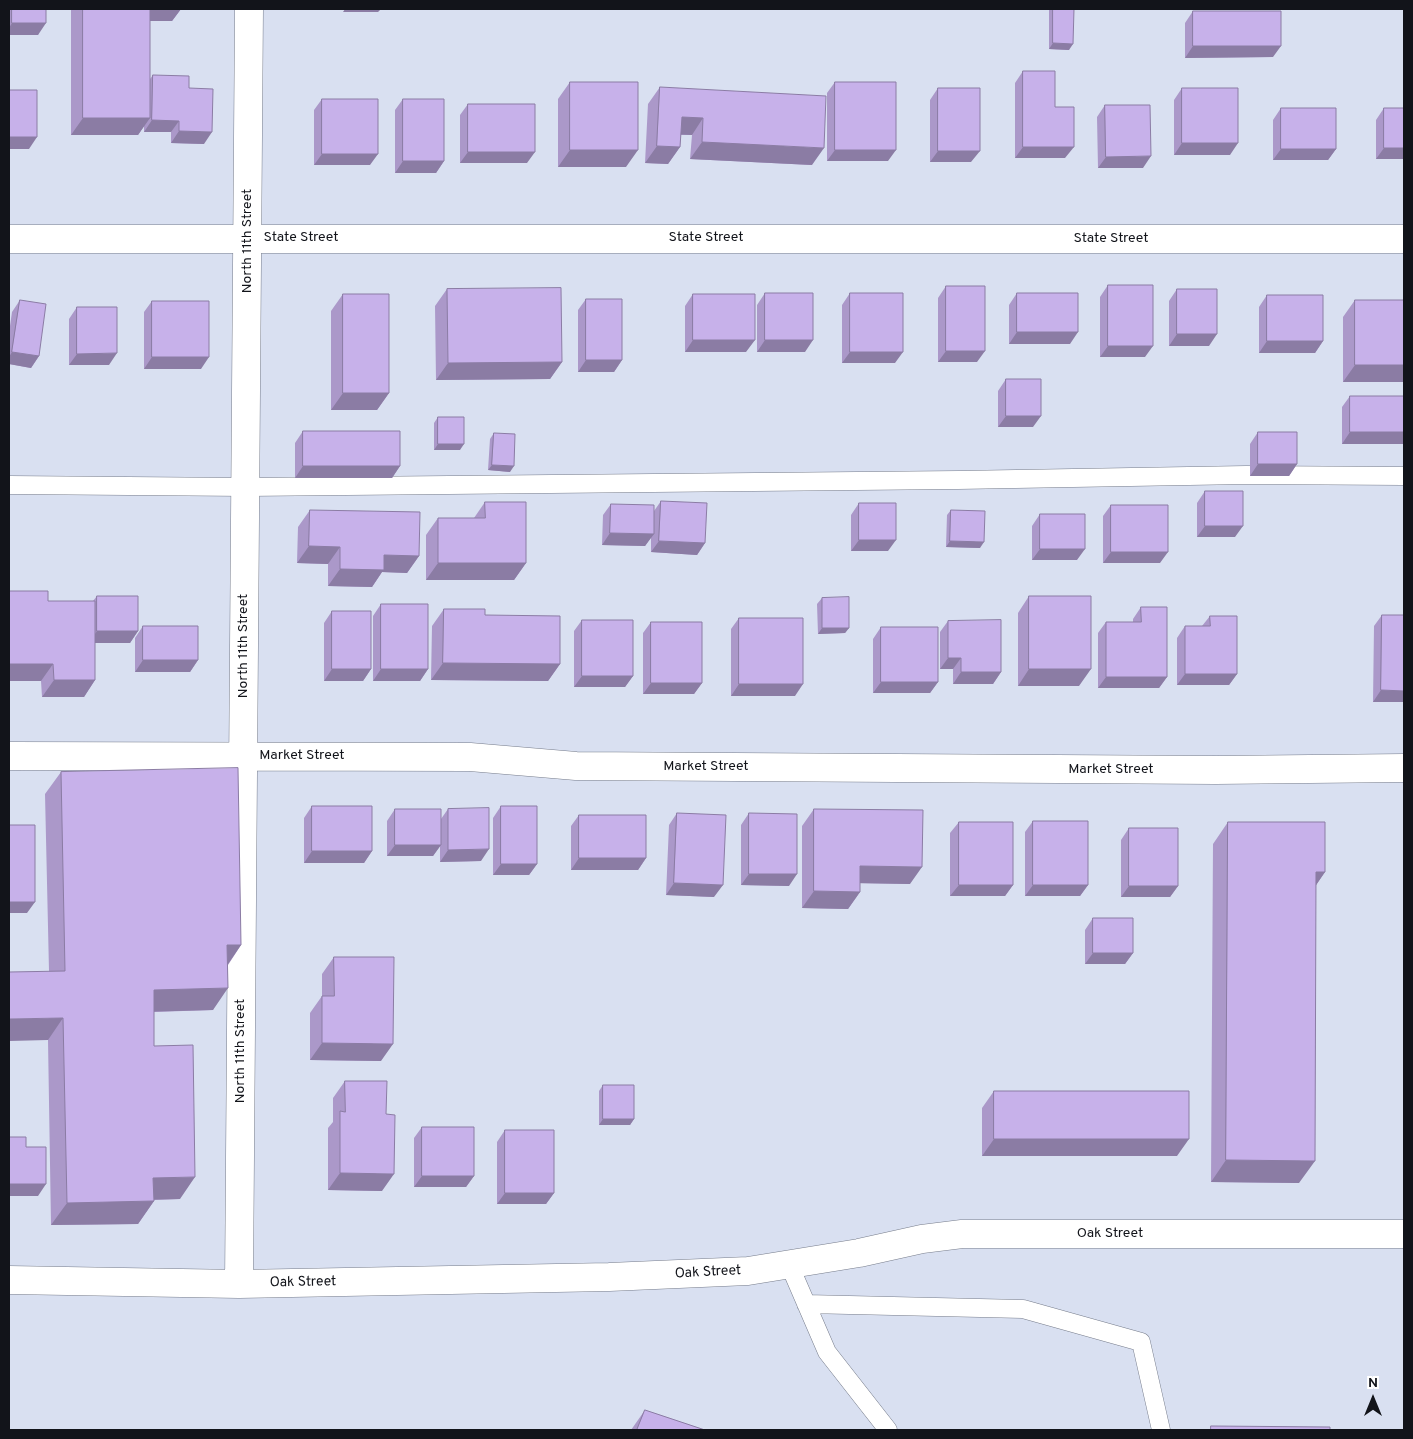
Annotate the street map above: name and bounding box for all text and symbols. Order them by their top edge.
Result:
street label: North 11th Street [240,189,256,293]
street label: State Street [263,230,339,246]
street label: State Street [668,230,744,246]
street label: State Street [1073,231,1149,247]
street label: North 11th Street [236,594,252,698]
street label: Market Street [259,748,345,764]
street label: Market Street [663,759,749,775]
street label: Market Street [1068,762,1154,778]
street label: North 11th Street [233,999,249,1103]
street label: Oak Street [1077,1226,1143,1242]
street label: Oak Street [674,1263,742,1283]
street label: Oak Street [270,1274,336,1292]
north arrow [1348,1374,1398,1424]
text: N [1368,1375,1378,1392]

